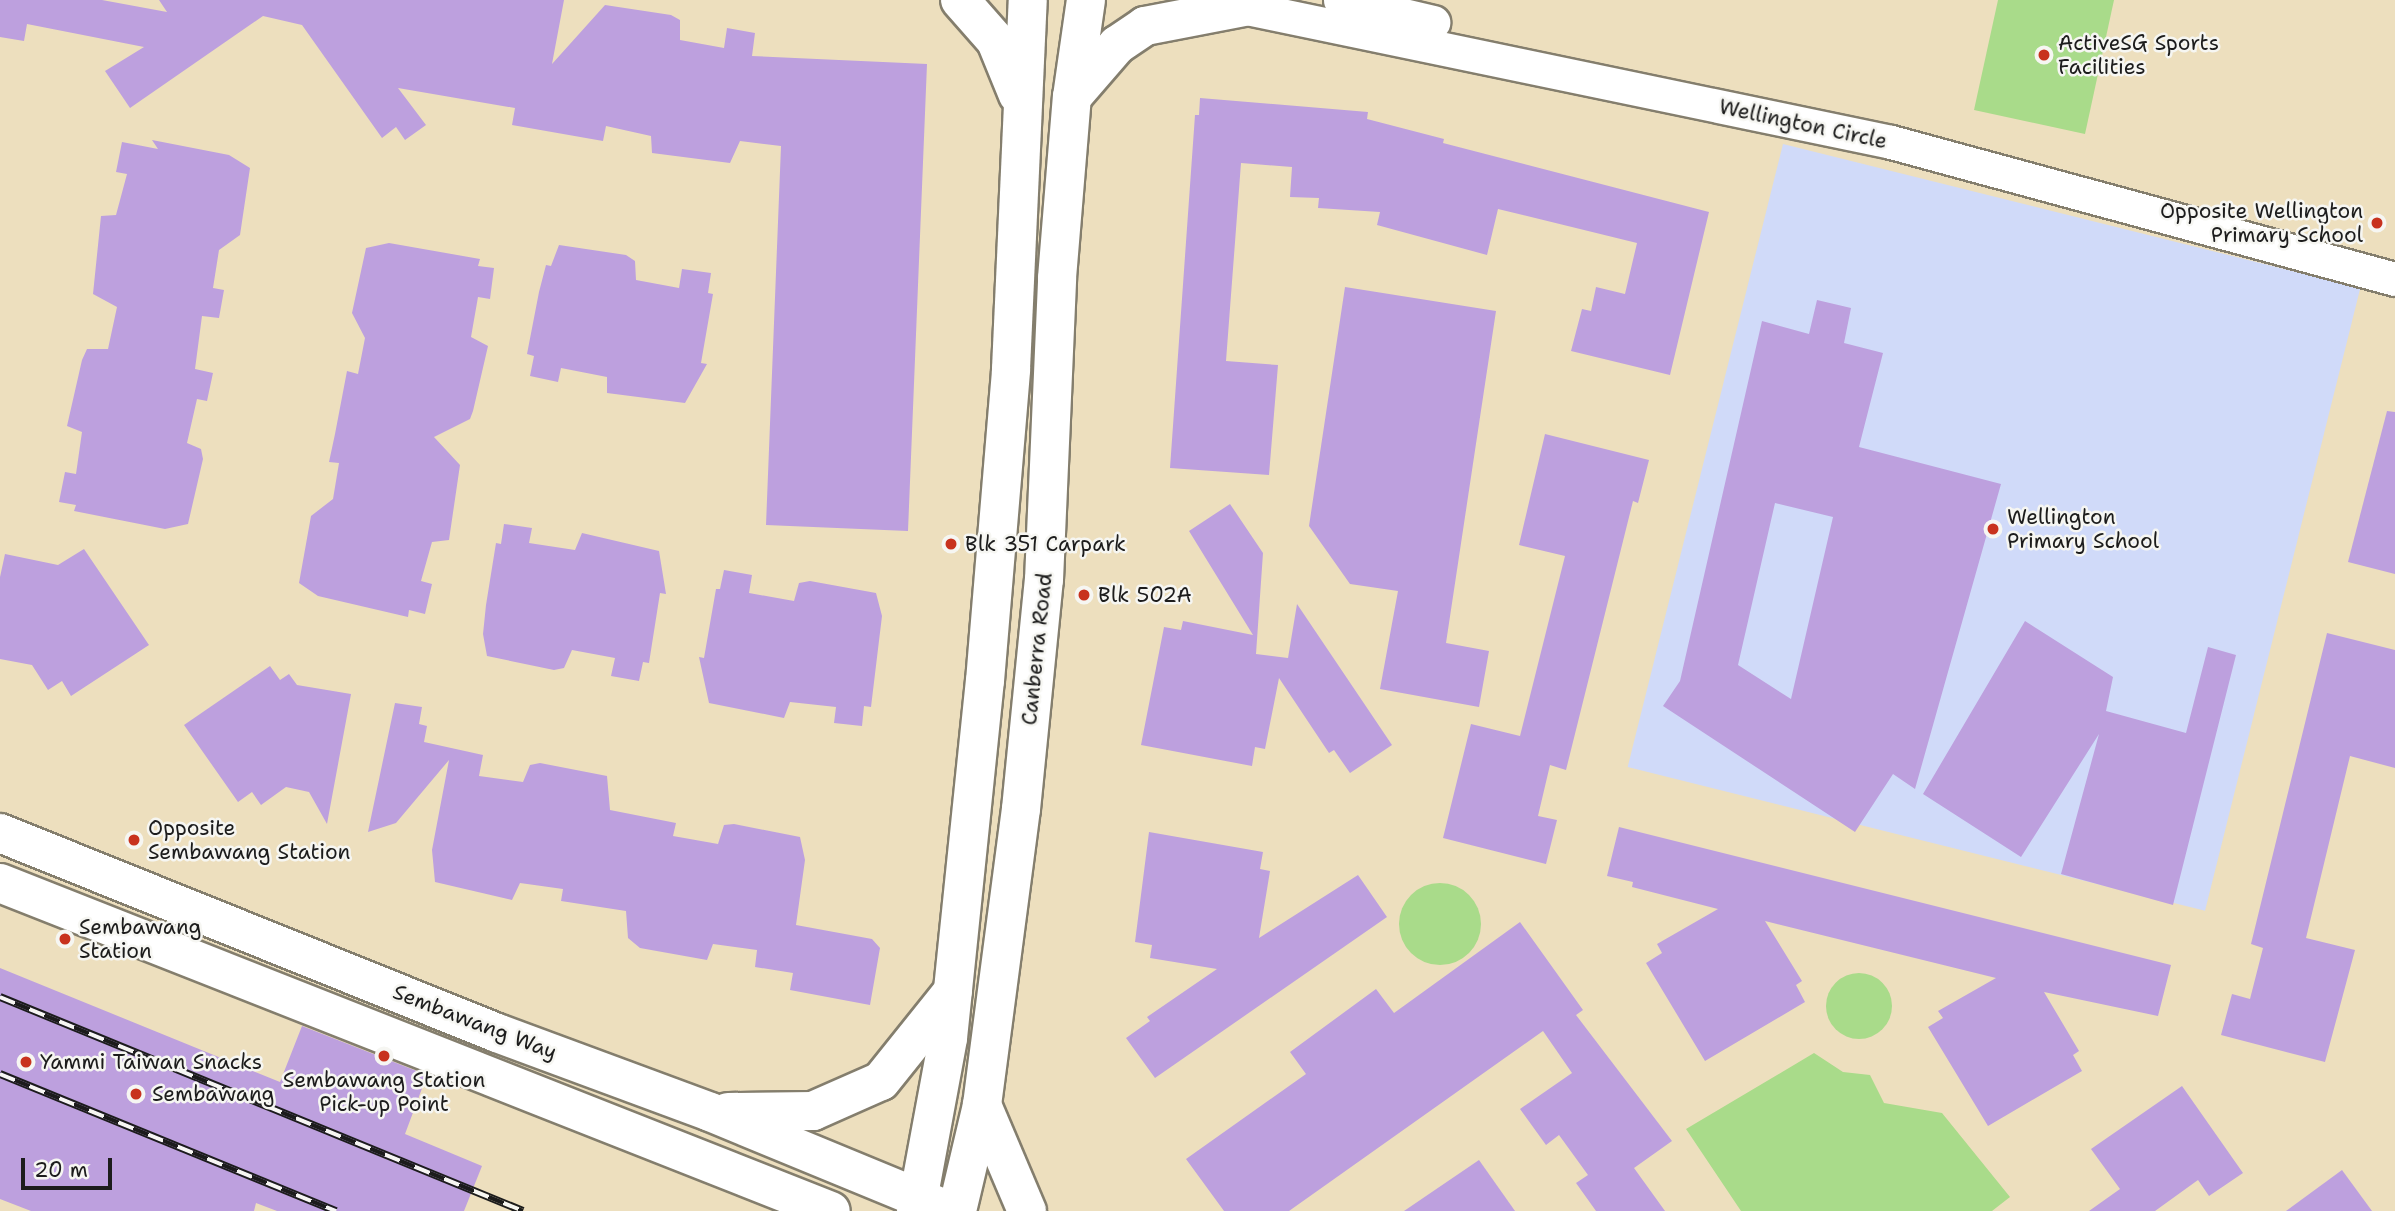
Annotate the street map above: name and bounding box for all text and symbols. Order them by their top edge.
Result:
place label: ActiveSG Sports Facilities [2058,30,2219,80]
marker: ActiveSG Sports Facilities [2036,47,2052,63]
street label: Wellington Circle [1717,94,1889,154]
place label: Opposite Wellington Primary School [2160,198,2363,248]
marker: Opposite Wellington Primary School [2369,215,2385,231]
place label: Wellington Primary School [2007,504,2159,554]
marker: Wellington Primary School [1985,521,2001,537]
place label: Blk 351 Carpark [965,531,1126,557]
marker: Blk 351 Carpark [943,536,959,552]
street label: Canberra Road [1016,572,1058,726]
place label: Blk 502A [1098,582,1192,608]
marker: Blk 502A [1076,587,1092,603]
place label: Opposite Sembawang Station [148,815,350,865]
marker: Opposite Sembawang Station [126,832,142,848]
place label: Sembawang Station [79,914,201,964]
marker: Sembawang Station [57,931,73,947]
street label: Sembawang Way [389,979,561,1065]
marker: Sembawang Station Pick-up Point [376,1048,392,1064]
place label: Yammi Taiwan Snacks [40,1049,262,1075]
marker: Yammi Taiwan Snacks [18,1054,34,1070]
place label: Sembawang Station Pick-up Point [283,1067,485,1117]
place label: Sembawang [152,1081,274,1107]
marker: Sembawang [126,1084,146,1104]
scale bar [24,1144,116,1188]
text: 20 m [34,1156,88,1184]

